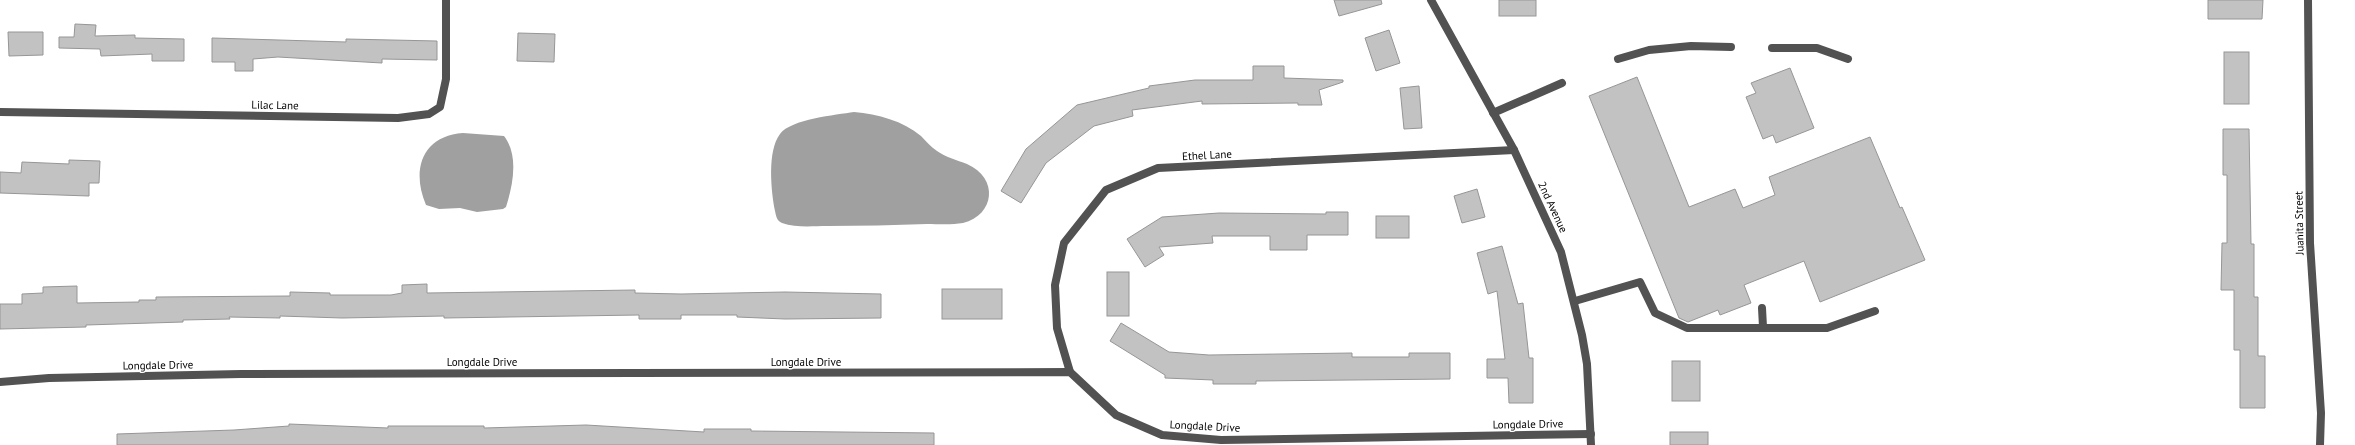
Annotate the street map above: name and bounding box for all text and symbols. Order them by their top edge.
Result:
street label: Lilac Lane [251,98,299,112]
street label: Ethel Lane [1182,147,1233,163]
street label: 2nd Avenue [1535,179,1571,235]
street label: Juanita Street [2291,191,2307,256]
street label: Longdale Drive [447,355,518,369]
street label: Longdale Drive [771,355,842,369]
street label: Longdale Drive [123,357,194,373]
street label: Longdale Drive [1493,416,1564,432]
street label: Longdale Drive [1169,417,1241,435]

